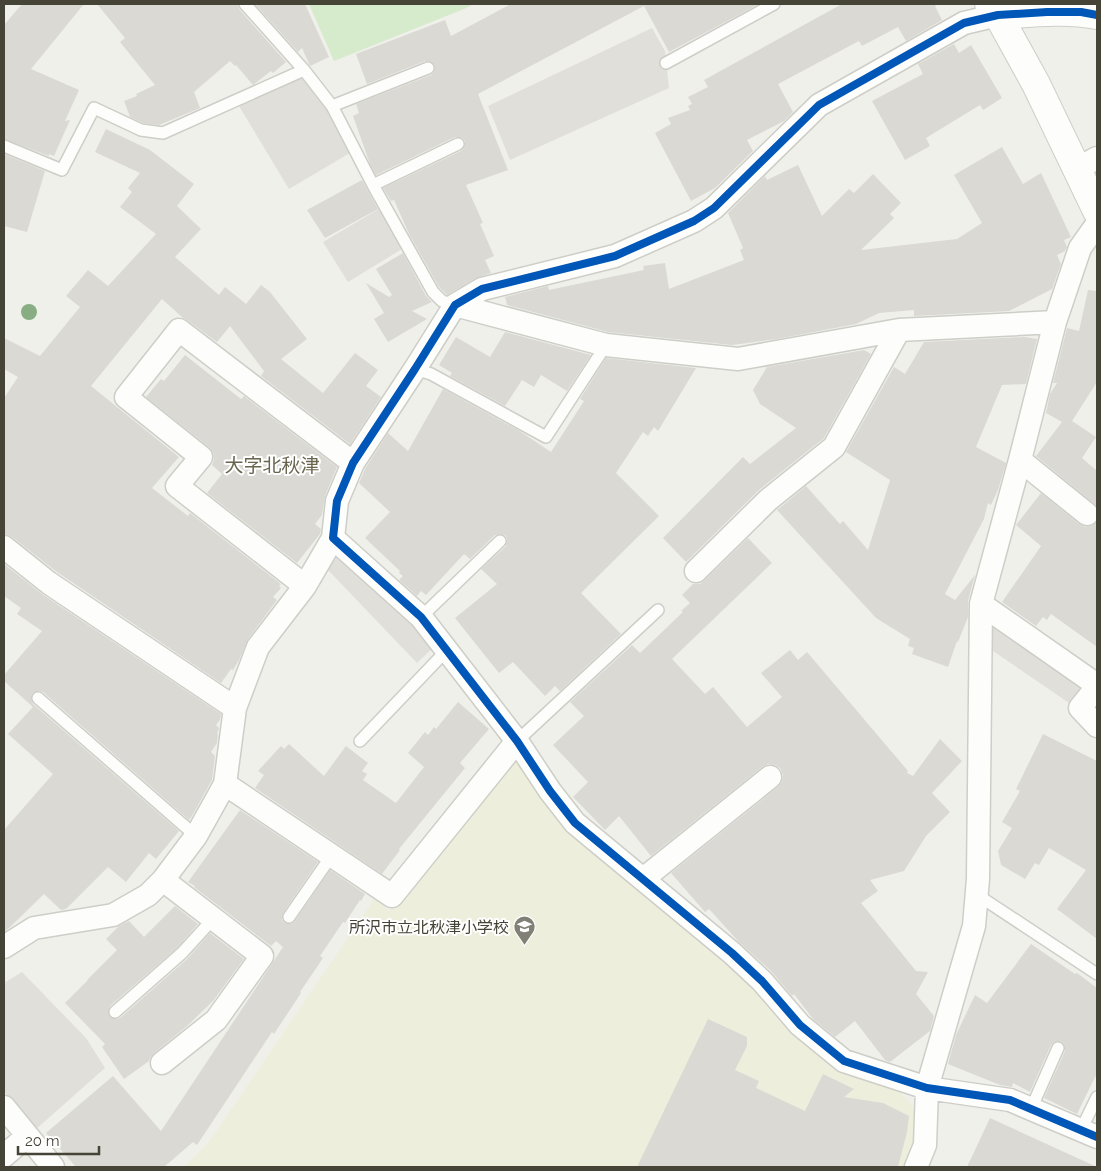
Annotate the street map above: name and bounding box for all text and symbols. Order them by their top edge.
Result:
district label: 大字北秋津 [224,454,320,476]
school or university icon: 所沢市立北秋津小学校 [513,915,537,946]
place label: 所沢市立北秋津小学校 [349,918,509,937]
scale bar [18,1124,99,1156]
text: 20 m [25,1132,60,1150]

